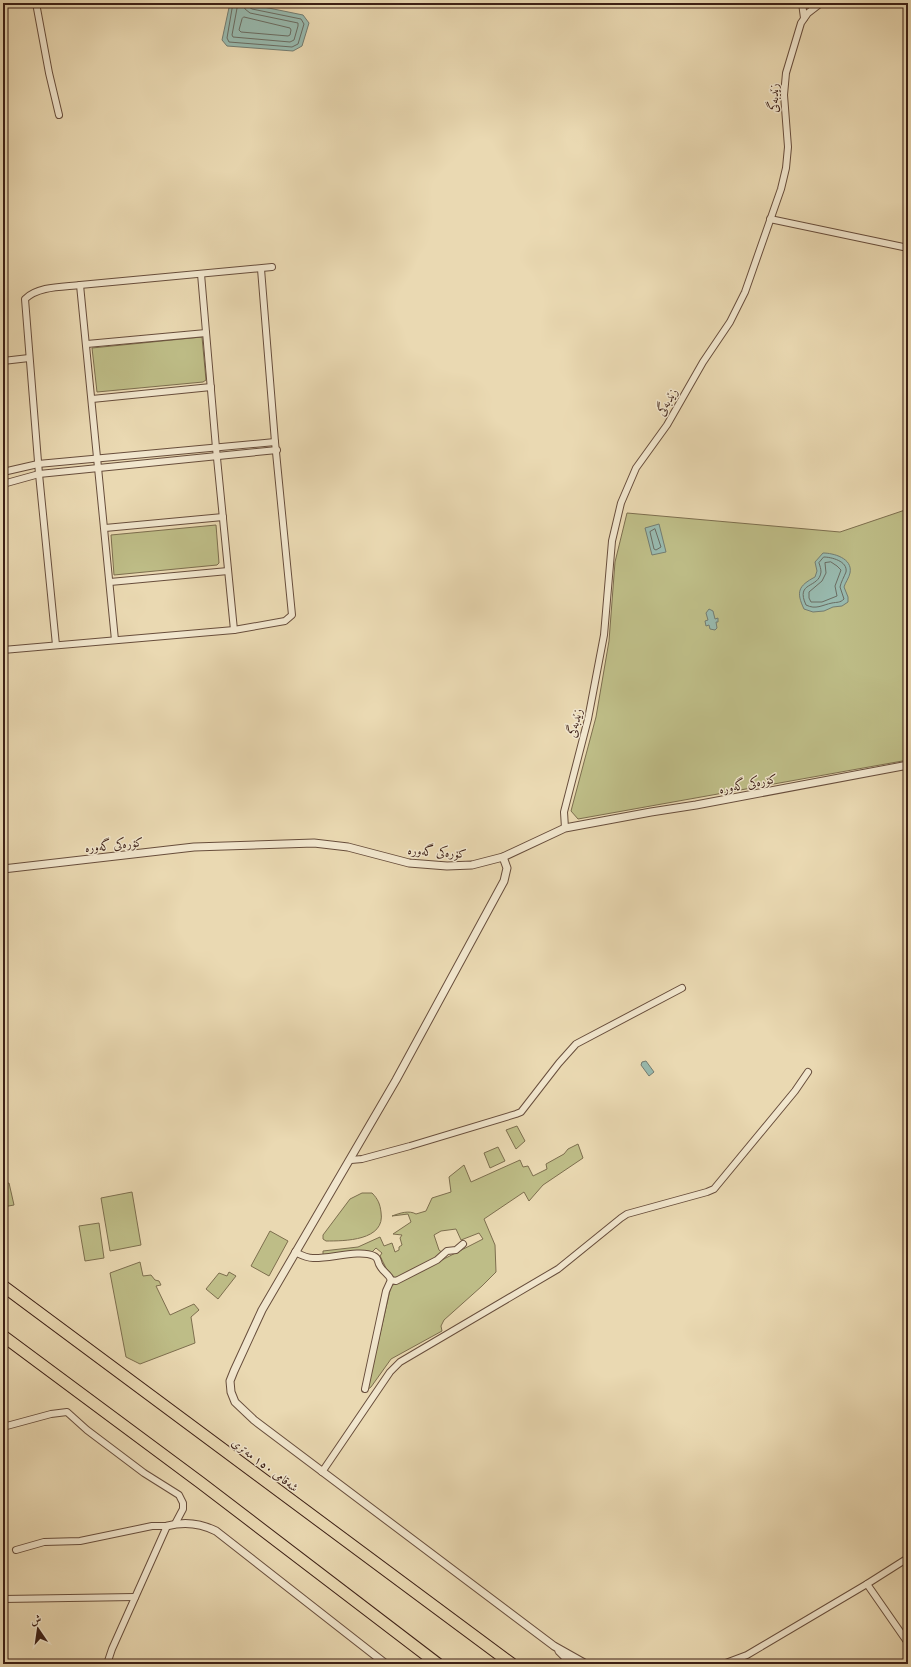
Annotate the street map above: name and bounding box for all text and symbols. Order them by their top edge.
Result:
street label: زێدبەگی [765,83,782,113]
street label: زێدبەگی [652,385,681,419]
street label: زێدبەگی [563,707,586,739]
street label: کۆرەکی گەورە [717,770,779,797]
street label: کۆرەکی گەورە [84,833,144,856]
street label: کۆرەکی گەورە [407,841,467,862]
street label: شەقامی ١٥٠ مەتری [228,1435,301,1496]
north arrow [18,1609,58,1649]
text: ش [29,1612,43,1628]

